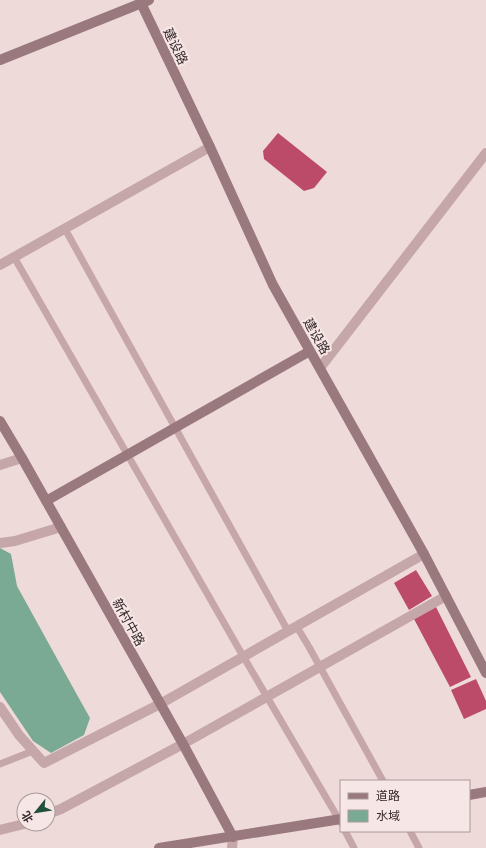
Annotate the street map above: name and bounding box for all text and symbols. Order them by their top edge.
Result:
street label: 建设路 [160,25,192,67]
street label: 建设路 [300,315,334,357]
street label: 新村中路 [109,595,149,649]
legend [340,780,470,832]
text: 道路 [376,788,400,803]
north arrow [16,792,56,832]
text: 水域 [376,808,400,823]
text: 北 [19,809,36,825]

